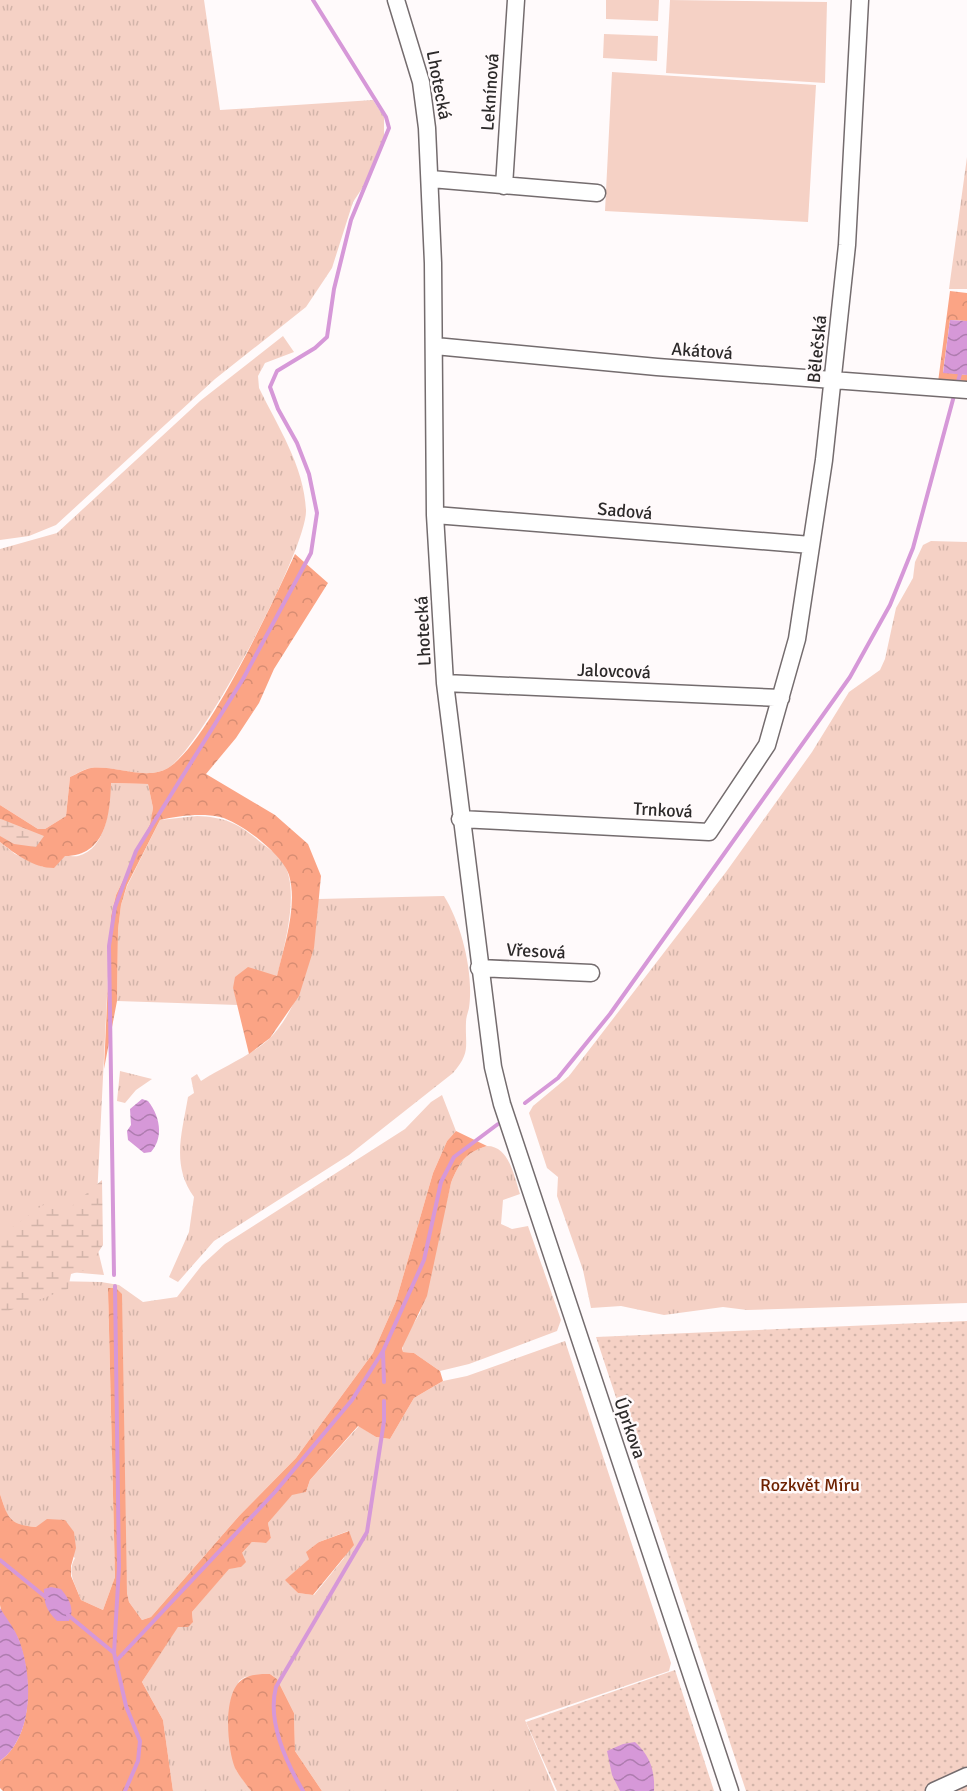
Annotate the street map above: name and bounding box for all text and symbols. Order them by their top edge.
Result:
street label: Lhotecká [422,49,456,121]
street label: Leknínová [476,52,504,132]
street label: Bělečská [802,314,832,384]
street label: Akátová [671,338,733,364]
street label: Sadová [597,498,653,524]
street label: Lhotecká [410,595,436,667]
street label: Jalovcová [577,659,651,683]
street label: Trnková [633,797,693,823]
street label: Vřesová [506,938,566,964]
street label: Úprkova [609,1394,651,1462]
park label: Rozkvět Míru [760,1474,860,1496]

